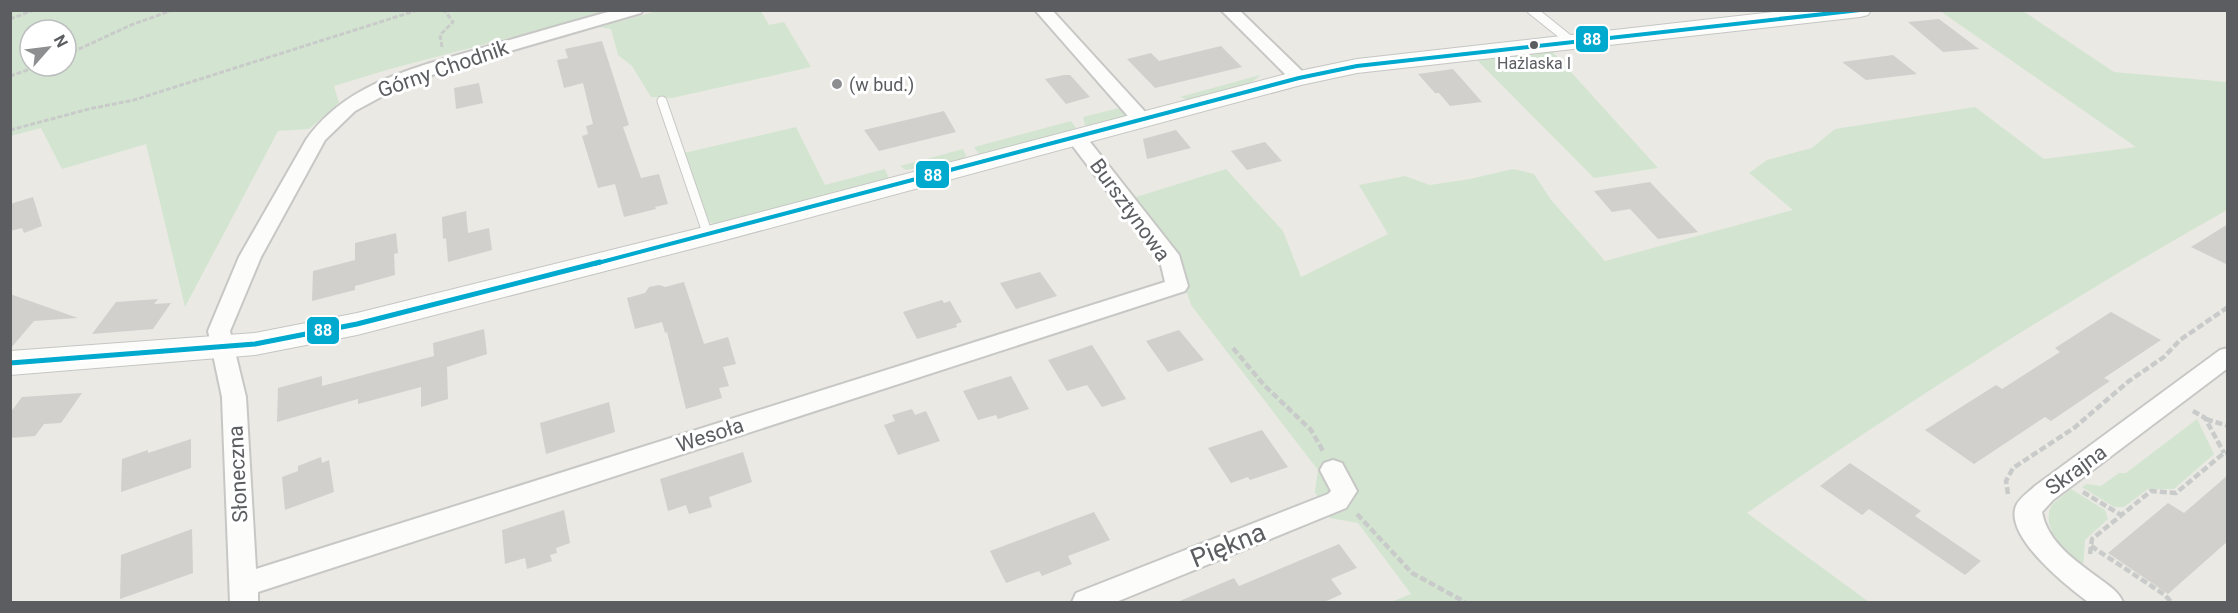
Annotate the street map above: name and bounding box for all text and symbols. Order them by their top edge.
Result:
north arrow [18,18,78,78]
line badge: 88 [1575,25,1609,53]
text: 88 [1583,30,1601,49]
text: N [50,32,72,51]
street label: Górny Chodnik [375,35,512,103]
marker: Hażlaska I [1528,39,1540,51]
place label: Hażlaska I [1497,54,1571,73]
place label: (w bud.) [849,74,914,96]
marker: (w bud.) [830,77,844,91]
street label: Bursztynowa [1085,154,1175,266]
line badge: 88 [915,160,950,189]
text: 88 [924,166,942,185]
line badge: 88 [306,316,340,345]
text: 88 [314,321,332,340]
street label: Wesoła [673,413,747,457]
street label: Słoneczna [223,425,253,523]
street label: Skrajna [2041,440,2111,500]
street label: Piękna [1186,516,1270,574]

